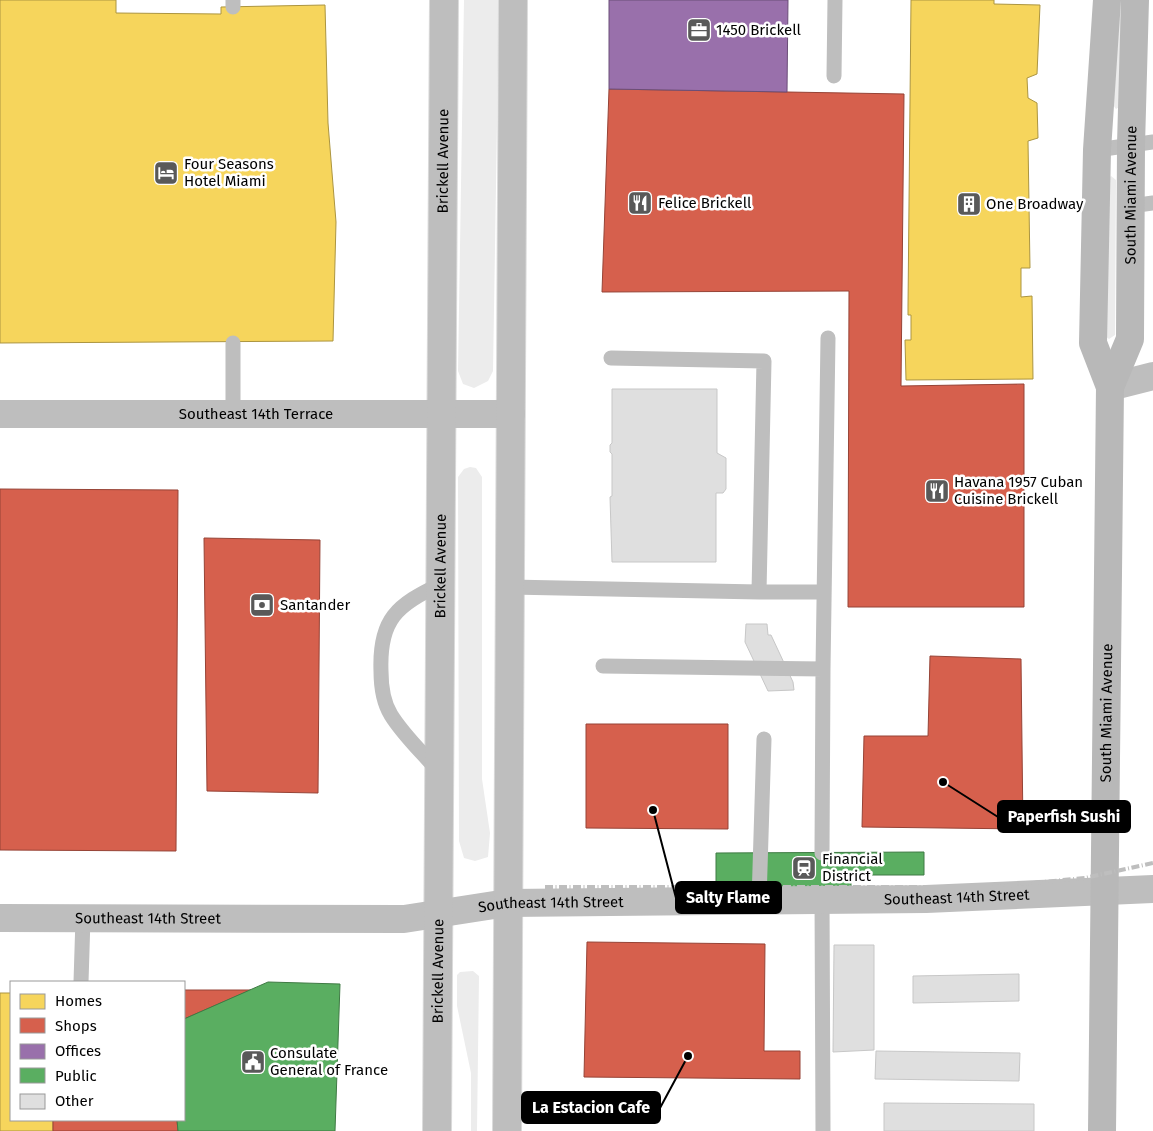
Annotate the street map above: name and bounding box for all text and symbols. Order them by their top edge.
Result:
office icon: 1450 Brickell [686,17,712,43]
place label: 1450 Brickell [716,21,802,39]
street label: Brickell Avenue [434,109,452,213]
street label: South Miami Avenue [1121,125,1141,265]
place label: Four Seasons Hotel Miami [184,155,274,190]
hotel icon: Four Seasons Hotel Miami [153,160,179,186]
restaurant icon: Felice Brickell [627,190,653,216]
building icon: One Broadway [956,191,982,217]
place label: Felice Brickell [658,194,752,212]
place label: One Broadway [986,195,1084,213]
street label: Southeast 14th Terrace [179,405,333,423]
place label: Havana 1957 Cuban Cuisine Brickell [954,473,1083,508]
restaurant icon: Havana 1957 Cuban Cuisine Brickell [924,478,950,504]
street label: Brickell Avenue [431,514,450,618]
bank icon: Santander [249,592,275,618]
place label: Santander [280,596,351,614]
street label: South Miami Avenue [1097,643,1116,783]
callout: Paperfish Sushi [998,801,1130,832]
text: Paperfish Sushi [1008,807,1120,826]
place label: Financial District [822,850,883,885]
station icon: Financial District [791,855,817,881]
callout: Salty Flame [676,882,781,913]
street label: Southeast 14th Street [884,885,1031,908]
text: Salty Flame [686,888,770,907]
street label: Southeast 14th Street [477,893,624,916]
street label: Southeast 14th Street [75,909,222,928]
street label: Brickell Avenue [429,919,447,1023]
legend [10,981,185,1121]
text: Homes [55,992,102,1010]
text: Shops [55,1017,97,1035]
text: Offices [55,1042,101,1060]
place label: Consulate General of France [270,1044,388,1079]
public building icon: Consulate General of France [240,1049,266,1075]
text: Public [55,1067,97,1085]
text: Other [55,1092,94,1110]
callout: La Estacion Cafe [522,1092,660,1123]
text: La Estacion Cafe [532,1098,650,1117]

